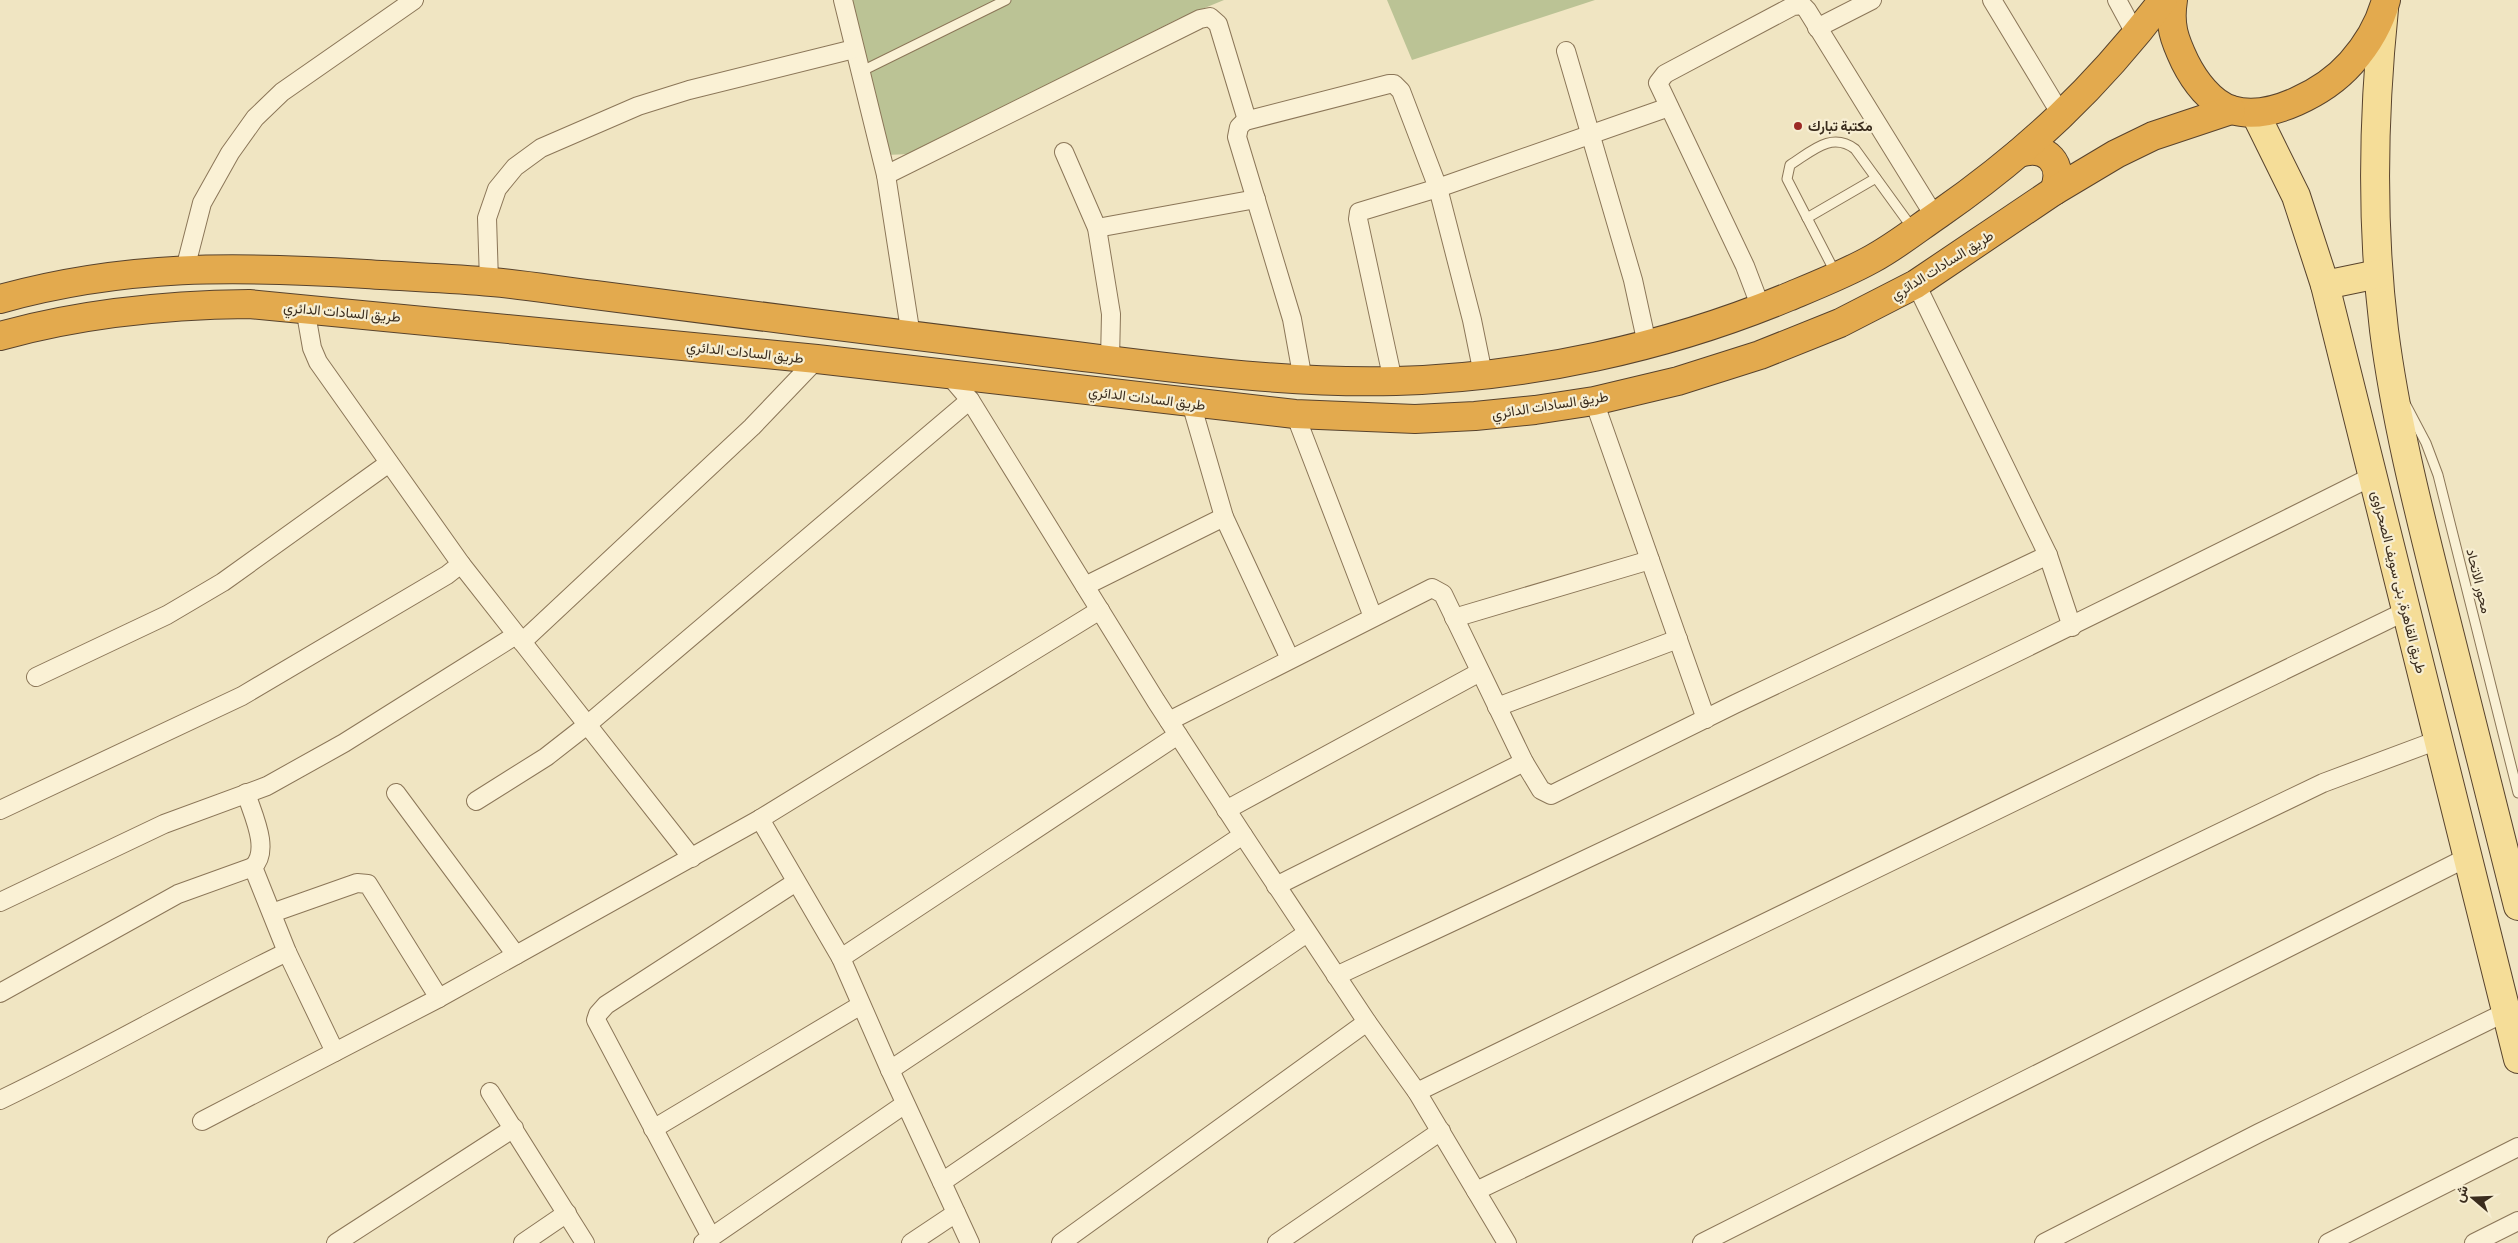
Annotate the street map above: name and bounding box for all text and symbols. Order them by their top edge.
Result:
place label: مكتبة تبارك [1808,118,1873,135]
marker: مكتبة تبارك [1792,120,1804,132]
street label: طريق السادات الدائري [1888,227,1998,306]
street label: طريق السادات الدائري [282,299,401,329]
street label: طريق السادات الدائري [685,338,804,370]
street label: طريق السادات الدائري [1087,383,1206,417]
street label: طريق السادات الدائري [1491,388,1610,426]
street label: طريق القاهرة, بنى سويف الصحراوى [2368,489,2429,675]
street label: محور الاتحاد [2462,547,2495,615]
north arrow [2448,1173,2498,1223]
text: ش [2450,1183,2472,1205]

